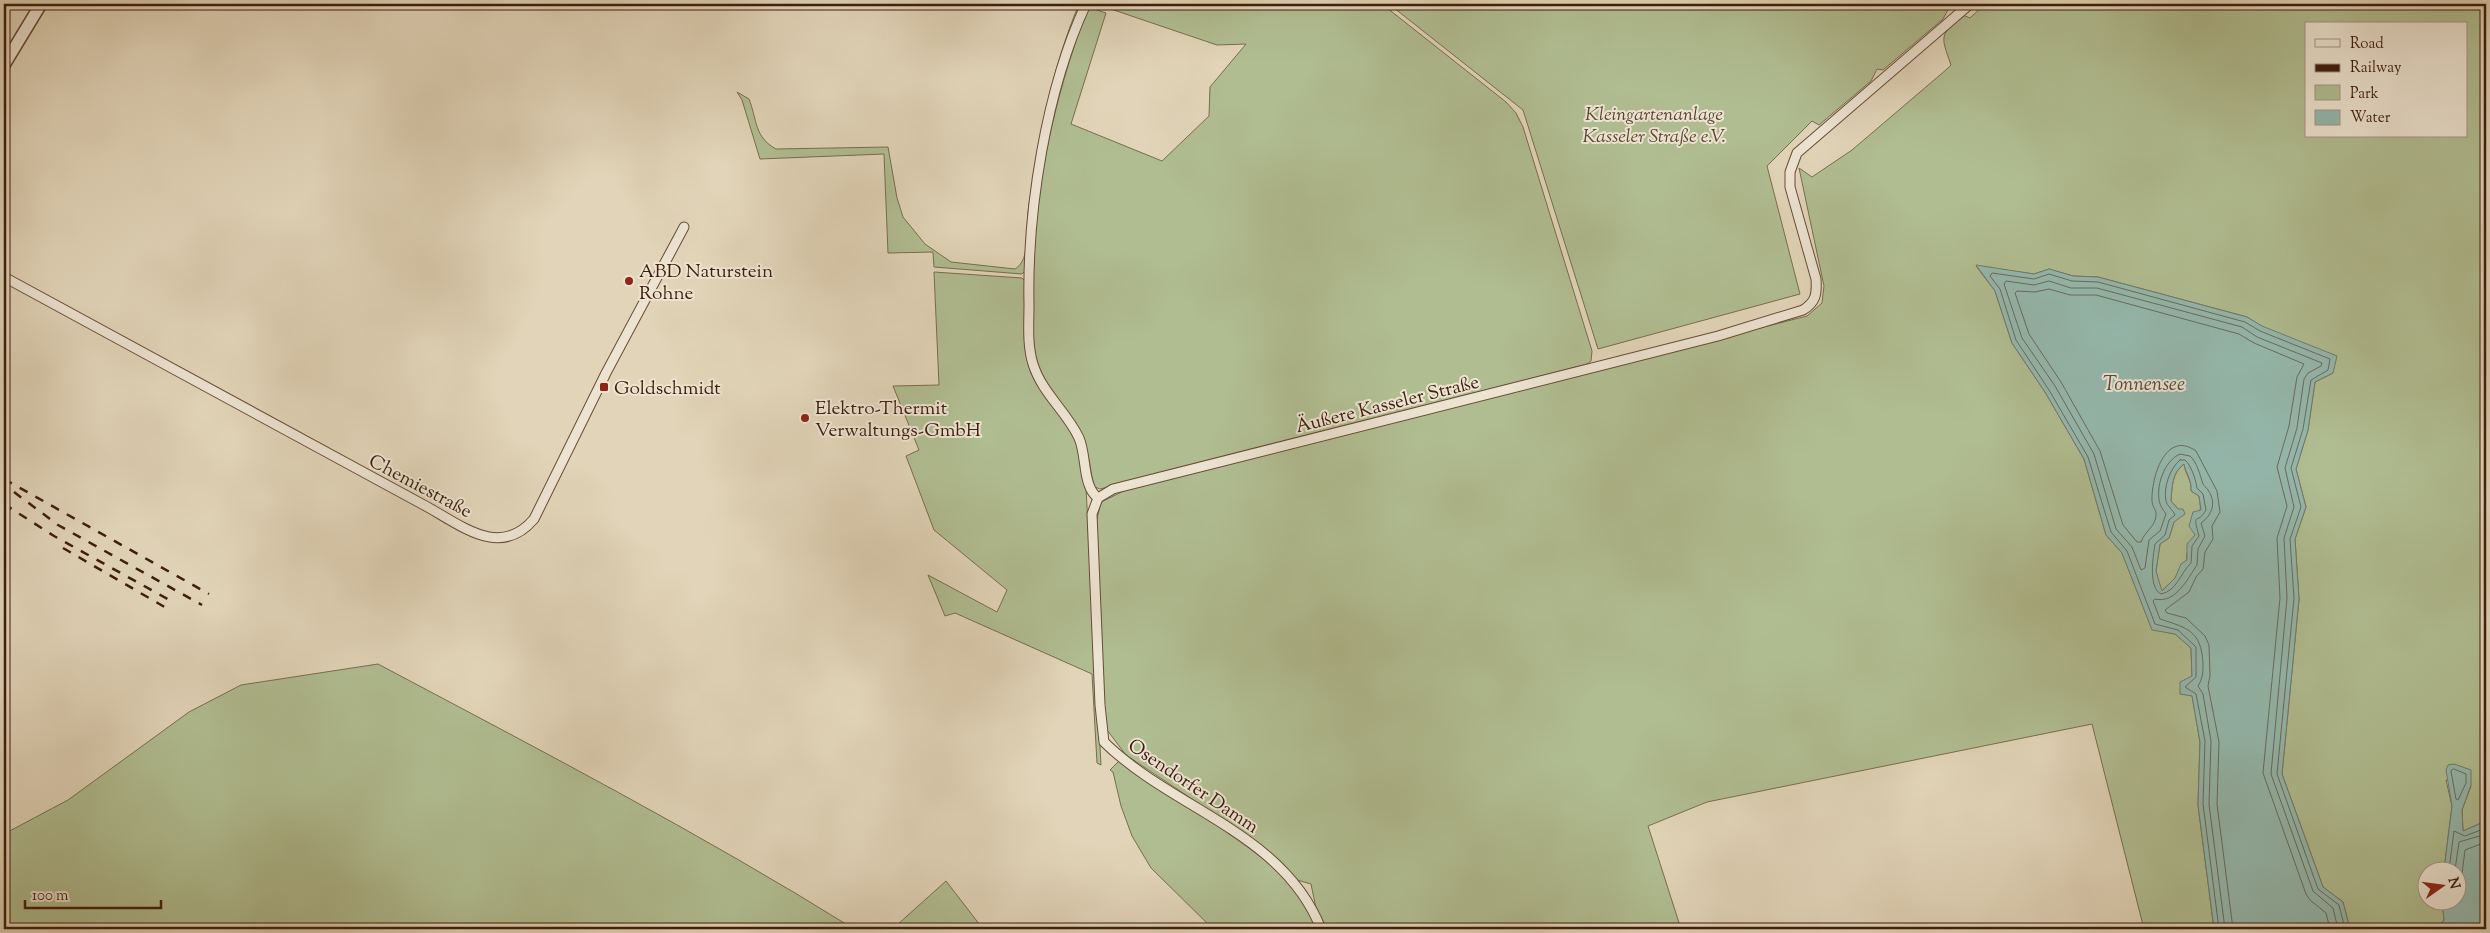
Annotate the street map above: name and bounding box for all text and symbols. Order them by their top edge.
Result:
legend [2305,22,2468,138]
text: Road [2350,34,2384,55]
text: Railway [2350,58,2402,79]
text: Park [2350,84,2379,105]
park label: Kleingartenanlage Kasseler Straße e.V. [1582,102,1726,151]
text: Water [2350,108,2391,129]
place label: ABD Naturstein Rohne [639,259,773,308]
marker: ABD Naturstein Rohne [623,275,635,287]
street label: Äußere Kasseler Straße [1293,369,1482,441]
water label: Tonnensee [2103,371,2185,400]
place label: Goldschmidt [614,376,721,403]
marker: Goldschmidt [598,381,610,393]
place label: Elektro-Thermit Verwaltungs-GmbH [815,396,981,445]
marker: Elektro-Thermit Verwaltungs-GmbH [799,412,811,424]
street label: Chemiestraße [363,449,477,526]
street label: Osendorfer Damm [1122,733,1264,841]
north arrow [2418,860,2468,910]
text: N [2442,875,2464,891]
scale bar [25,878,161,910]
text: 100 m [32,886,69,907]

